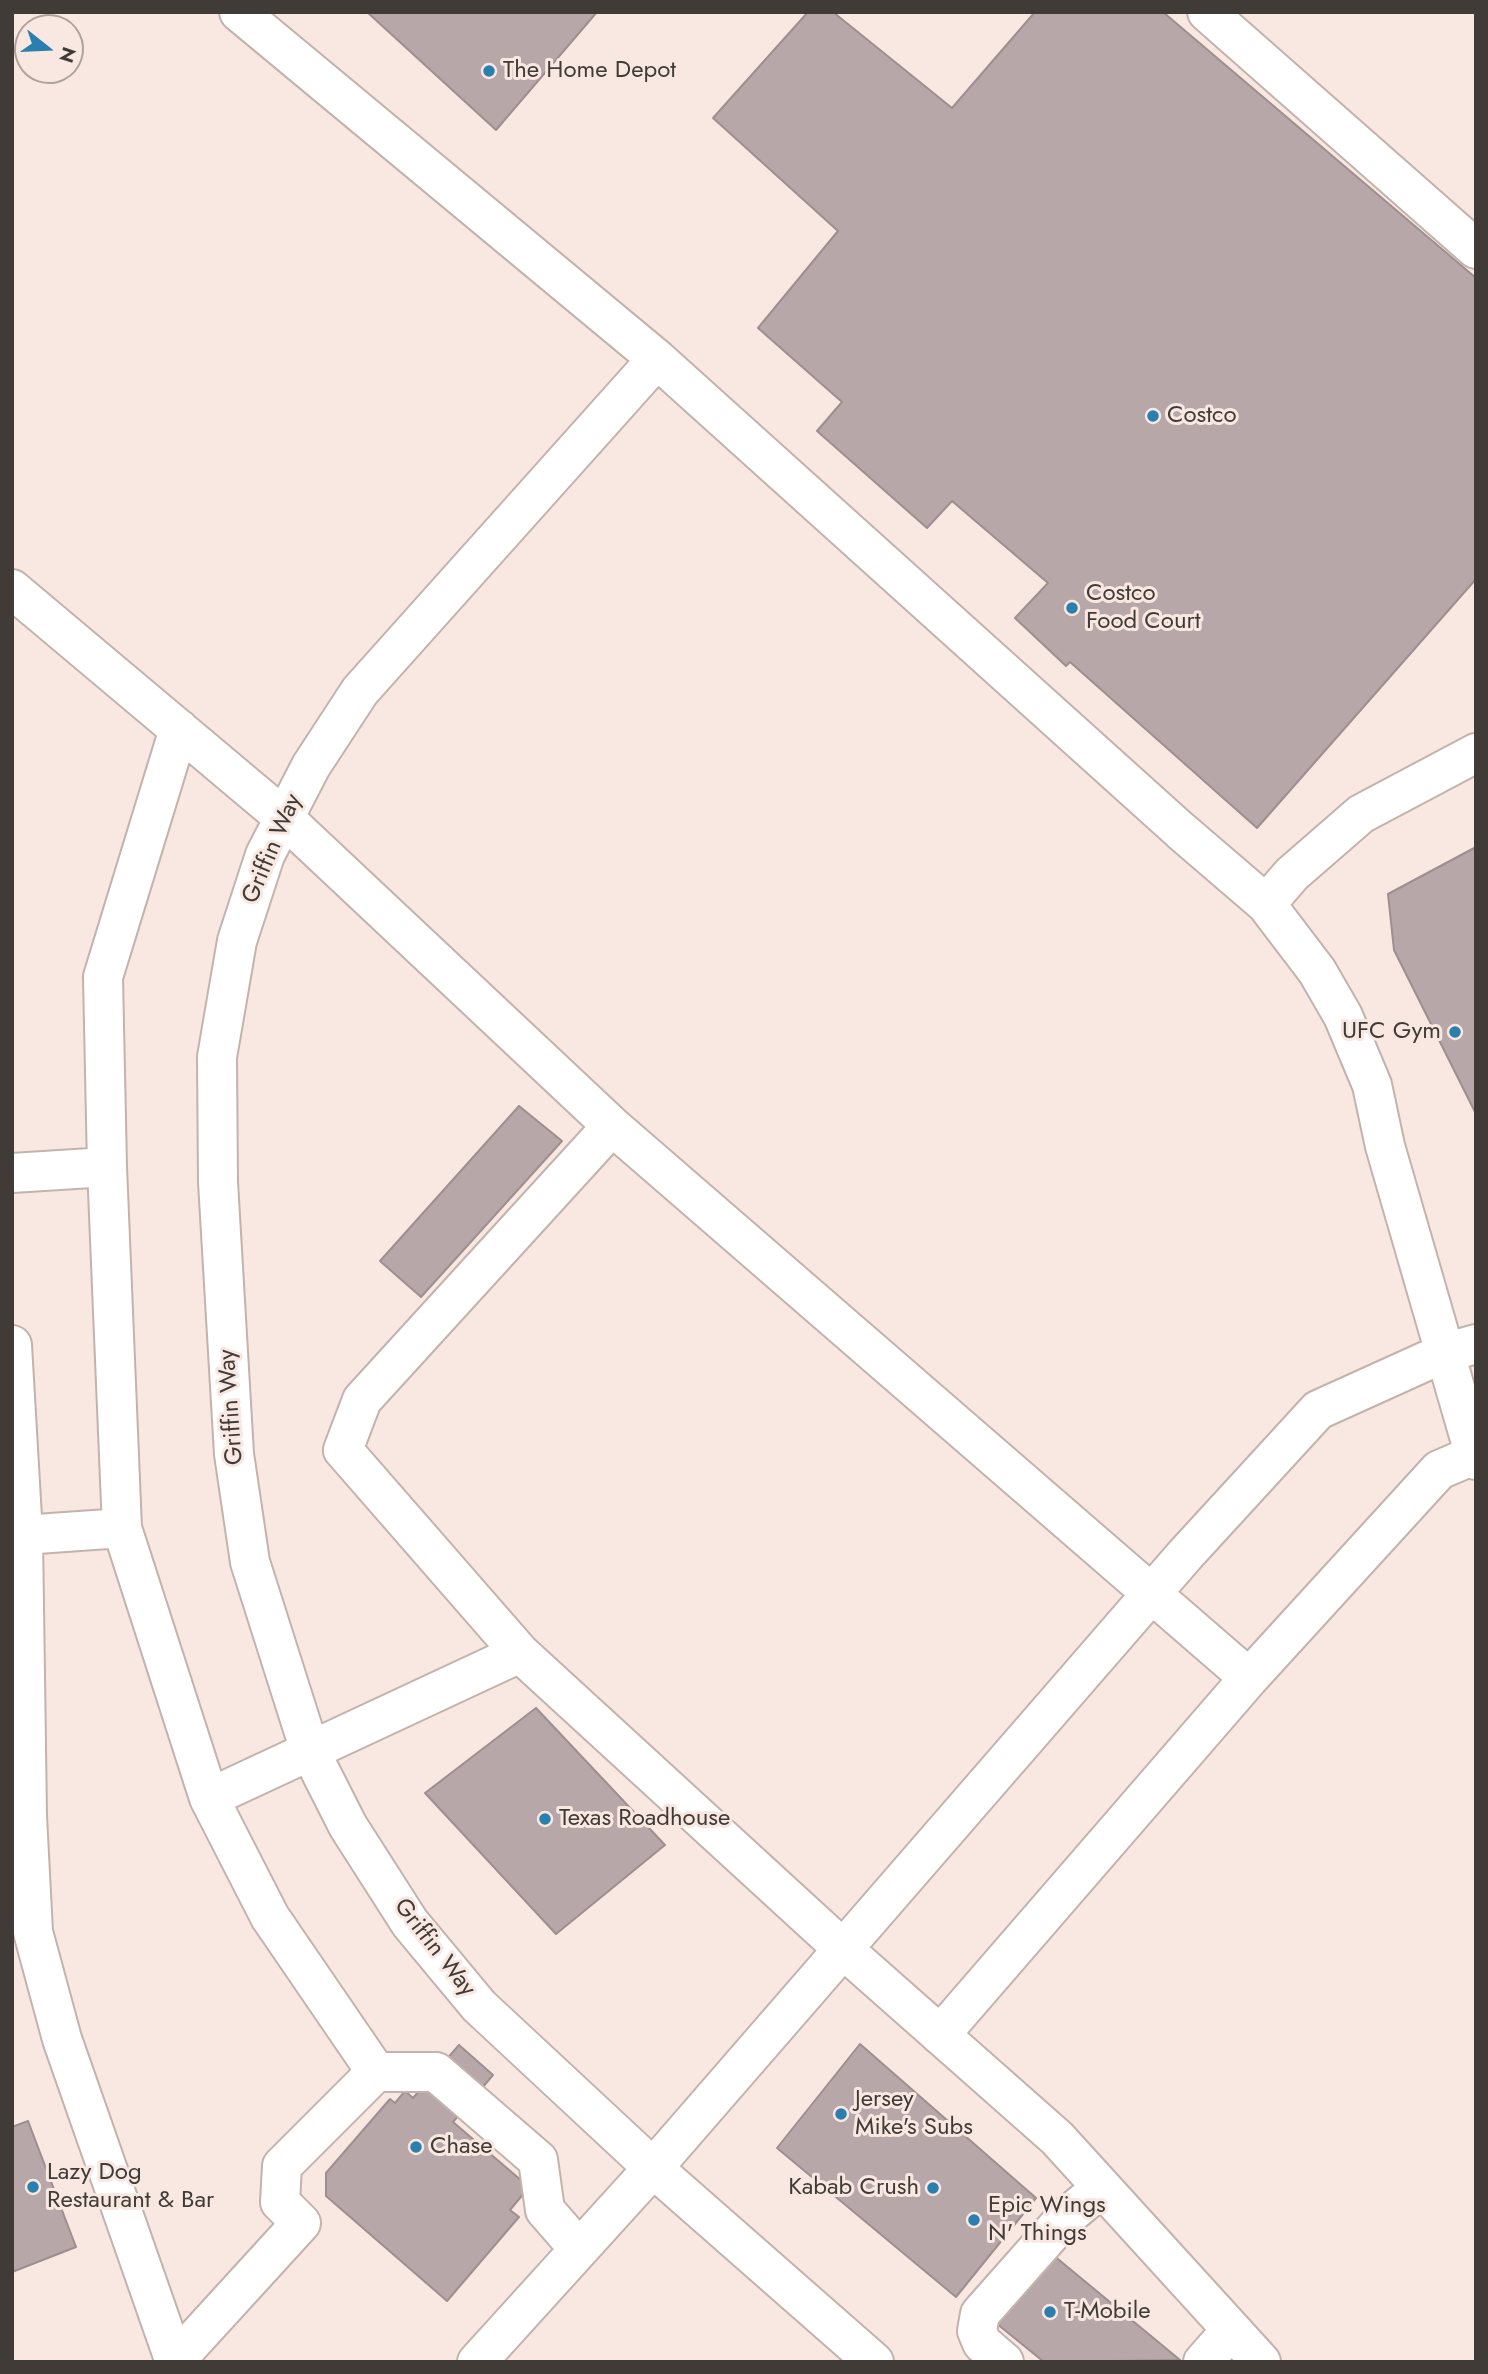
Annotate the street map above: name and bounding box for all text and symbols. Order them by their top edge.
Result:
north arrow [14,14,84,84]
text: N [52,44,83,66]
place label: The Home Depot [503,57,676,85]
marker: The Home Depot [481,63,497,79]
place label: Costco [1167,402,1237,430]
marker: Costco [1145,408,1161,424]
place label: Costco Food Court [1086,580,1201,636]
marker: Costco Food Court [1064,600,1080,616]
street label: Griffin Way [237,790,309,908]
place label: UFC Gym [1342,1018,1441,1046]
marker: UFC Gym [1447,1024,1463,1040]
street label: Griffin Way [214,1348,250,1466]
place label: Texas Roadhouse [559,1805,730,1833]
marker: Texas Roadhouse [537,1811,553,1827]
street label: Griffin Way [387,1893,481,2003]
place label: Jersey Mike's Subs [855,2086,973,2142]
marker: Jersey Mike's Subs [833,2106,849,2122]
place label: Chase [430,2133,493,2161]
marker: Chase [408,2139,424,2155]
place label: Lazy Dog Restaurant & Bar [47,2159,214,2215]
place label: Kabab Crush [788,2174,919,2202]
marker: Lazy Dog Restaurant & Bar [25,2179,41,2195]
marker: Kabab Crush [925,2180,941,2196]
place label: Epic Wings N' Things [988,2192,1106,2248]
marker: Epic Wings N' Things [966,2212,982,2228]
place label: T-Mobile [1064,2298,1151,2326]
marker: T-Mobile [1042,2304,1058,2320]

